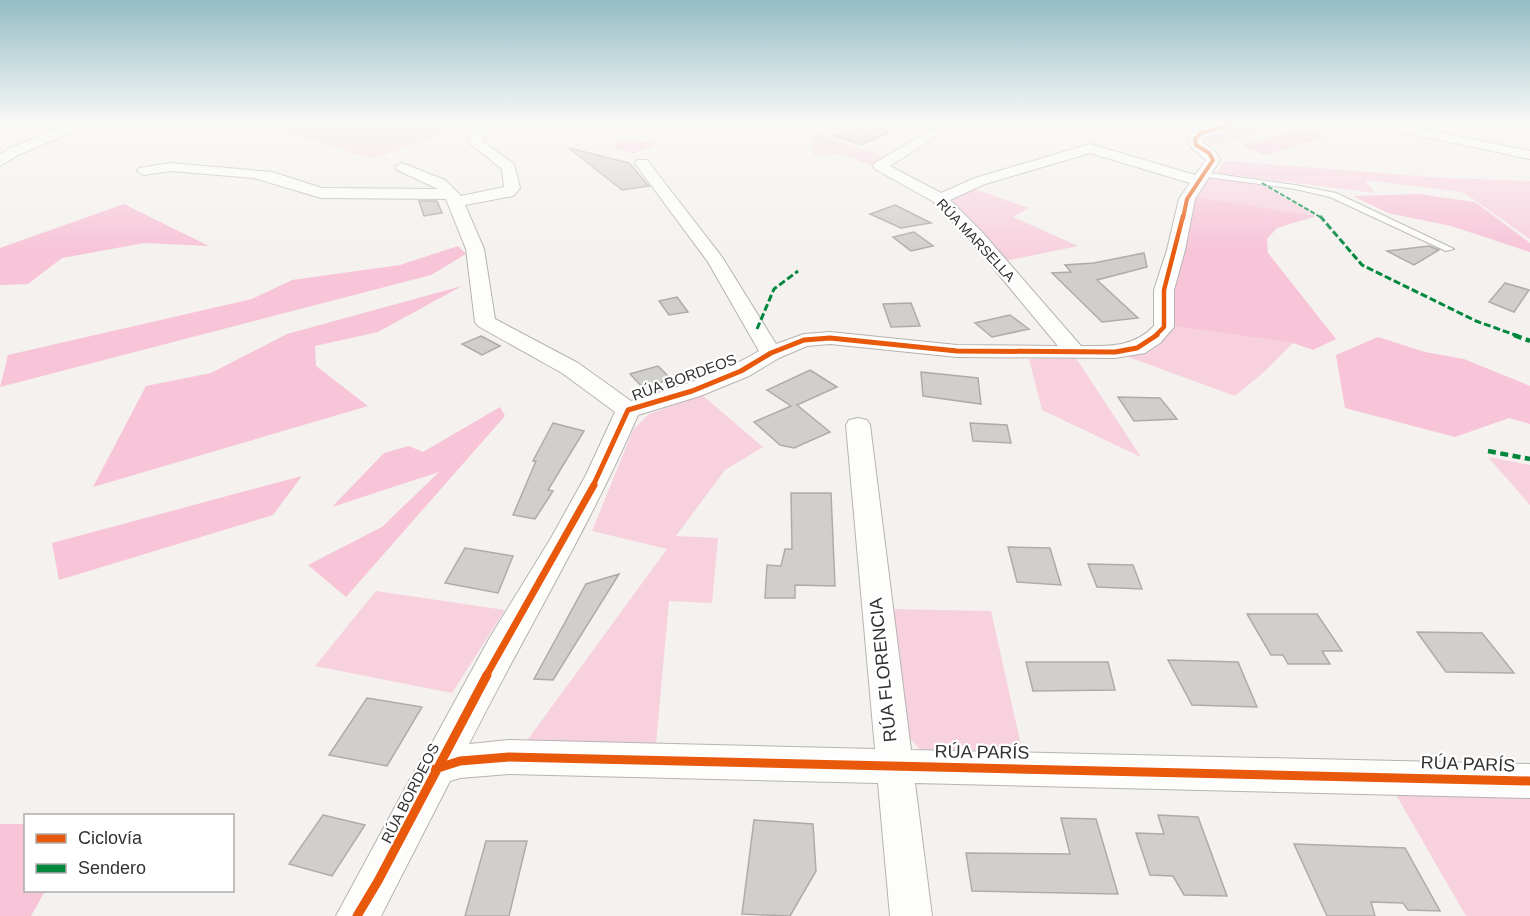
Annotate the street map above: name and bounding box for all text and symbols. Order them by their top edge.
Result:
street label: RÚA MARSELLA [934,195,1019,285]
street label: RÚA BORDEOS [629,350,739,404]
street label: RÚA FLORENCIA [864,597,901,743]
street label: RÚA BORDEOS [377,740,443,846]
street label: RÚA PARÍS [934,740,1030,763]
street label: RÚA PARÍS [1420,751,1516,776]
legend [24,814,234,892]
text: Ciclovía [78,828,143,848]
text: Sendero [78,858,146,878]

